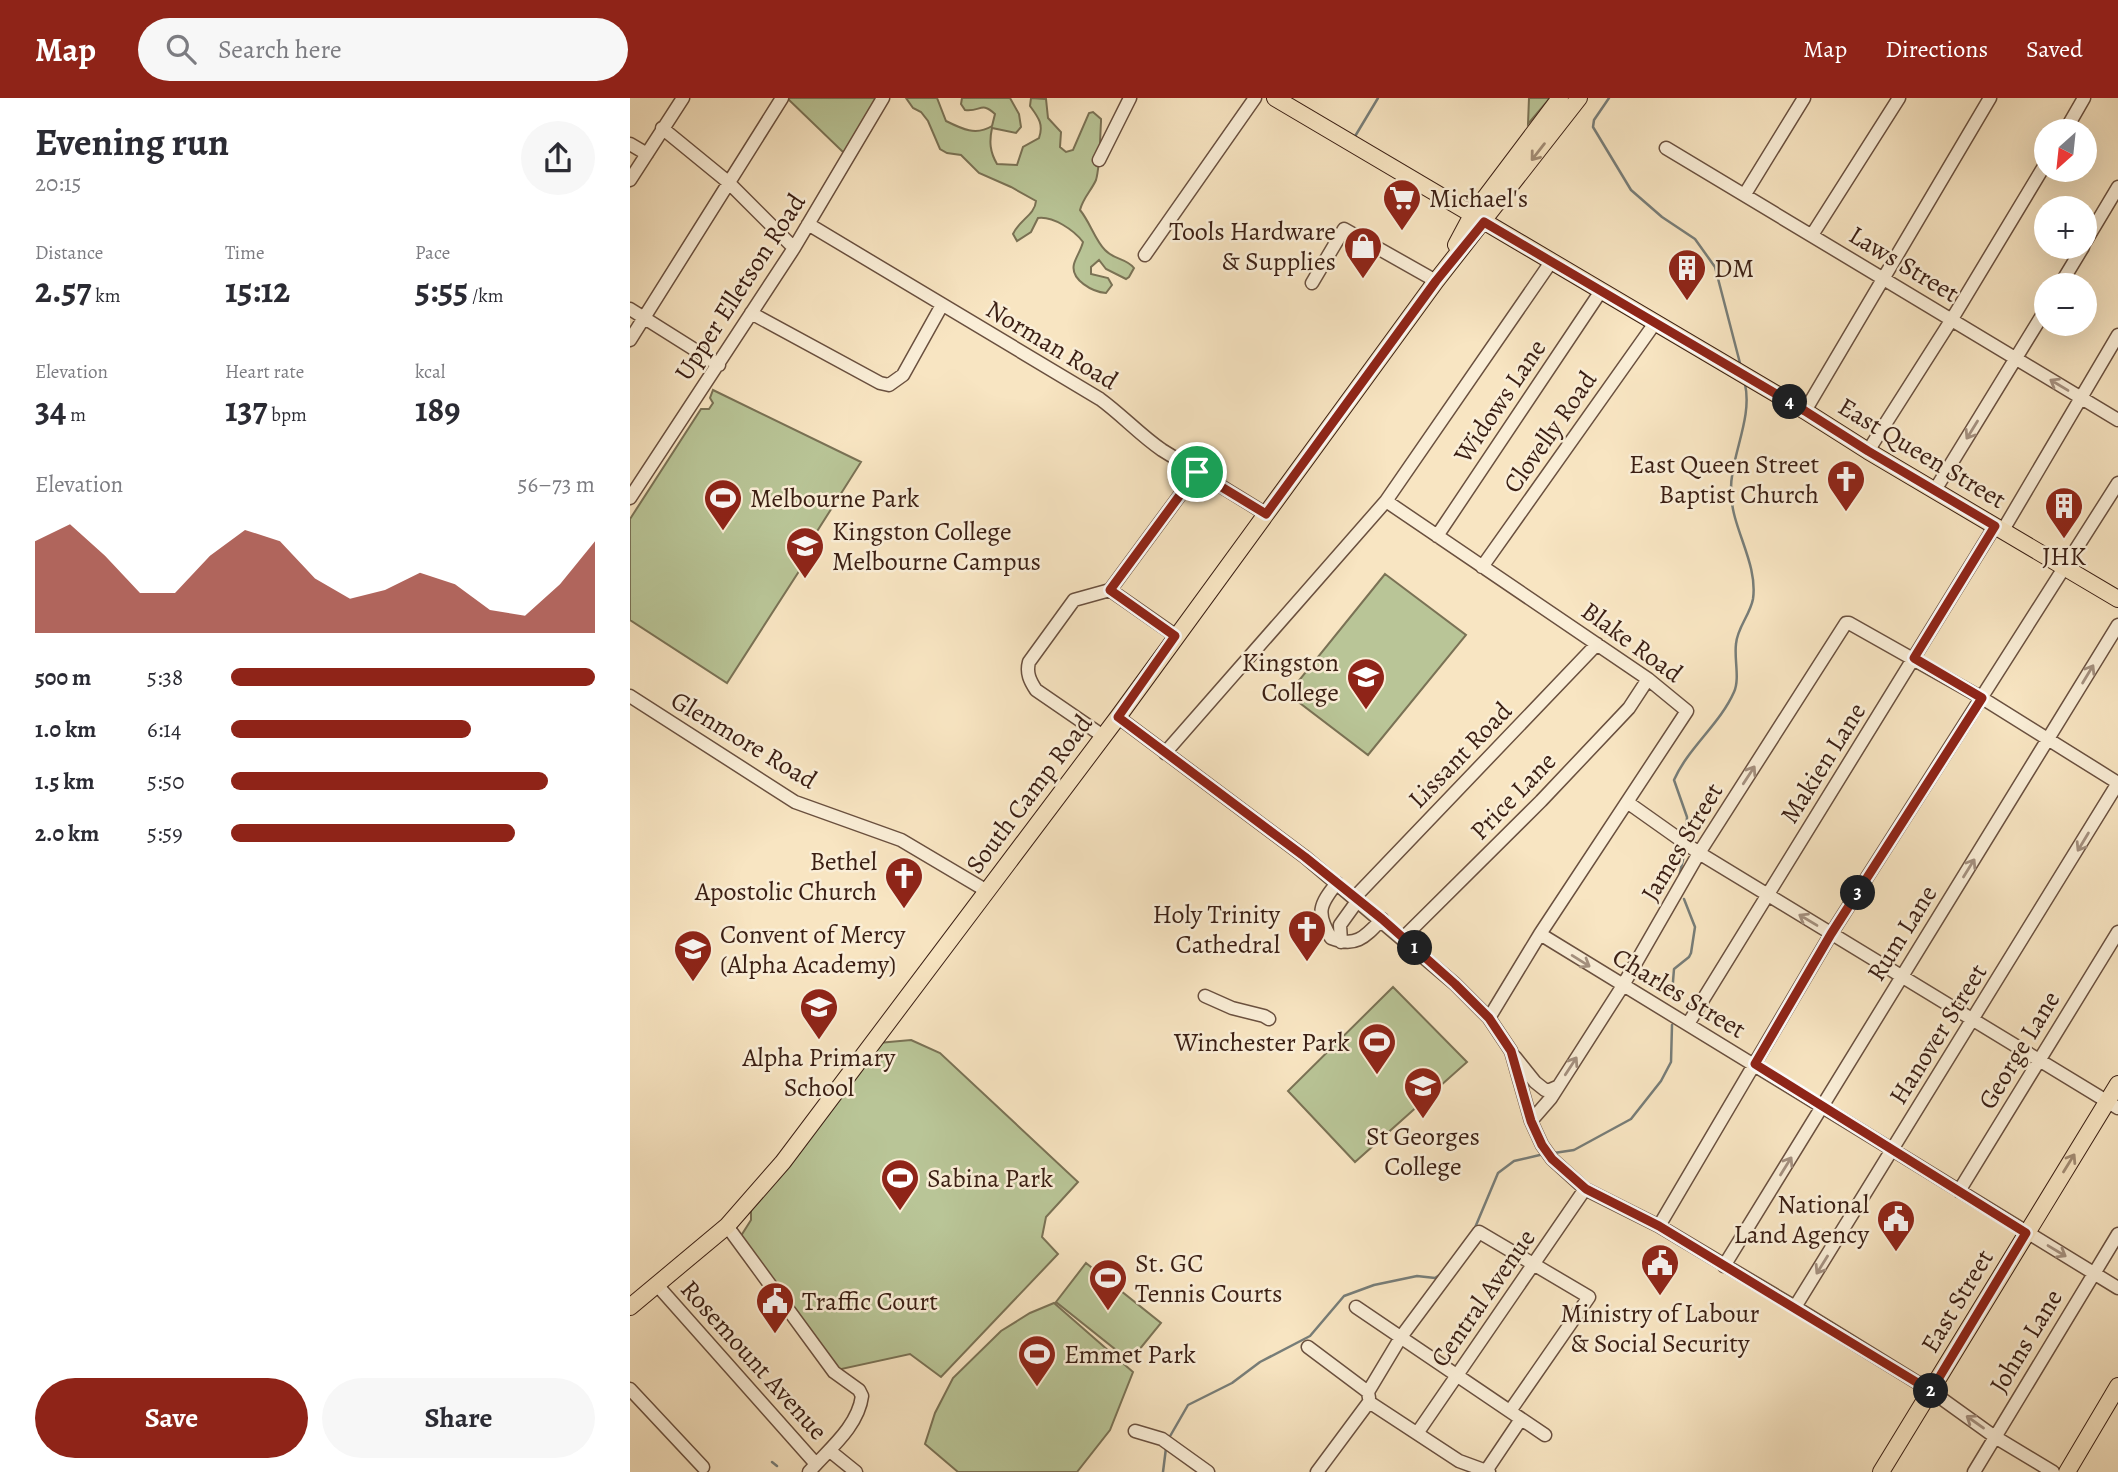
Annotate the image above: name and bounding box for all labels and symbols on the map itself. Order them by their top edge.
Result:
north arrow [2034,119,2096,182]
one-way arrow [1530,142,1545,161]
supermarket icon: Michael's [1381,177,1423,232]
place label: Michael's [1429,181,1528,216]
street label: Upper Elletson Road [666,187,814,387]
place label: Tools Hardware & Supplies [1169,214,1336,279]
street label: Laws Street [1842,217,1966,311]
shop icon: Tools Hardware & Supplies [1342,225,1384,280]
building icon: DM [1666,247,1708,302]
place label: DM [1714,251,1754,286]
street label: Norman Road [979,292,1125,398]
street label: Widows Lane [1445,332,1554,471]
street label: Clovelly Road [1495,364,1605,500]
one-way arrow [2049,378,2069,392]
pin: 4 [1772,384,1808,420]
street label: East Queen Street [1832,389,2013,517]
one-way arrow [1965,420,1979,440]
pin [1167,442,1227,502]
place label: East Queen Street Baptist Church [1629,447,1819,512]
church icon: East Queen Street Baptist Church [1825,458,1867,513]
sports icon: Melbourne Park [702,477,744,532]
place label: Melbourne Park [750,481,920,516]
building icon: JHK [2043,485,2085,540]
place label: Kingston College Melbourne Campus [832,514,1041,579]
school or university icon: Kingston College Melbourne Campus [784,525,826,580]
place label: JHK [2042,539,2087,574]
street label: Blake Road [1574,593,1690,691]
place label: Kingston College [1242,645,1339,710]
school or university icon: Kingston College [1345,656,1387,711]
one-way arrow [2082,664,2096,684]
street label: Glenmore Road [664,683,824,797]
street label: Lissant Road [1400,694,1520,816]
street label: Makien Lane [1772,696,1874,830]
street label: South Camp Road [958,707,1100,881]
street label: Price Lane [1462,744,1564,848]
one-way arrow [1742,766,1757,785]
street label: James Street [1633,776,1731,908]
one-way arrow [2075,831,2089,851]
place label: Bethel Apostolic Church [694,844,877,909]
church icon: Bethel Apostolic Church [883,855,925,910]
one-way arrow [1963,858,1977,878]
pin: 3 [1840,876,1876,910]
street label: Rum Lane [1859,878,1945,988]
place label: Holy Trinity Cathedral [1152,897,1280,962]
church icon: Holy Trinity Cathedral [1286,908,1328,963]
one-way arrow [1799,913,1819,927]
place label: Convent of Mercy (Alpha Academy) [720,917,906,982]
school or university icon: Convent of Mercy (Alpha Academy) [672,928,714,983]
pin: 1 [1398,930,1432,966]
street label: Charles Street [1606,939,1753,1047]
one-way arrow [1571,953,1590,968]
street label: Hanover Street [1881,957,1995,1111]
street label: George Lane [1970,984,2068,1116]
school or university icon: Alpha Primary School [798,986,840,1041]
sports icon: Winchester Park [1356,1021,1398,1076]
place label: Winchester Park [1173,1025,1350,1060]
place label: Alpha Primary School [742,1040,896,1105]
one-way arrow [1565,1056,1579,1076]
school or university icon: St Georges College [1402,1065,1444,1120]
place label: St Georges College [1366,1119,1480,1184]
one-way arrow [2063,1153,2077,1173]
one-way arrow [1779,1156,1793,1176]
sports icon: Sabina Park [879,1157,921,1212]
place label: Sabina Park [927,1161,1053,1196]
place label: National Land Agency [1734,1187,1869,1252]
public building icon: National Land Agency [1875,1198,1917,1253]
street label: Central Avenue [1423,1222,1543,1374]
public building icon: Ministry of Labour & Social Security [1639,1242,1681,1297]
street label: East Street [1912,1242,2002,1359]
one-way arrow [2047,1245,2067,1259]
place label: St. GC Tennis Courts [1135,1246,1282,1311]
one-way arrow [1814,1254,1828,1274]
sports icon: St. GC Tennis Courts [1087,1257,1129,1312]
street label: Rosemount Avenue [673,1272,835,1448]
public building icon: Traffic Court [754,1280,796,1335]
street label: Johns Lane [1981,1283,2071,1399]
place label: Traffic Court [802,1284,938,1319]
place label: Ministry of Labour & Social Security [1561,1296,1760,1361]
sports icon: Emmet Park [1016,1333,1058,1388]
place label: Emmet Park [1064,1337,1196,1372]
pin: 2 [1914,1374,1948,1408]
one-way arrow [1966,1415,1985,1429]

